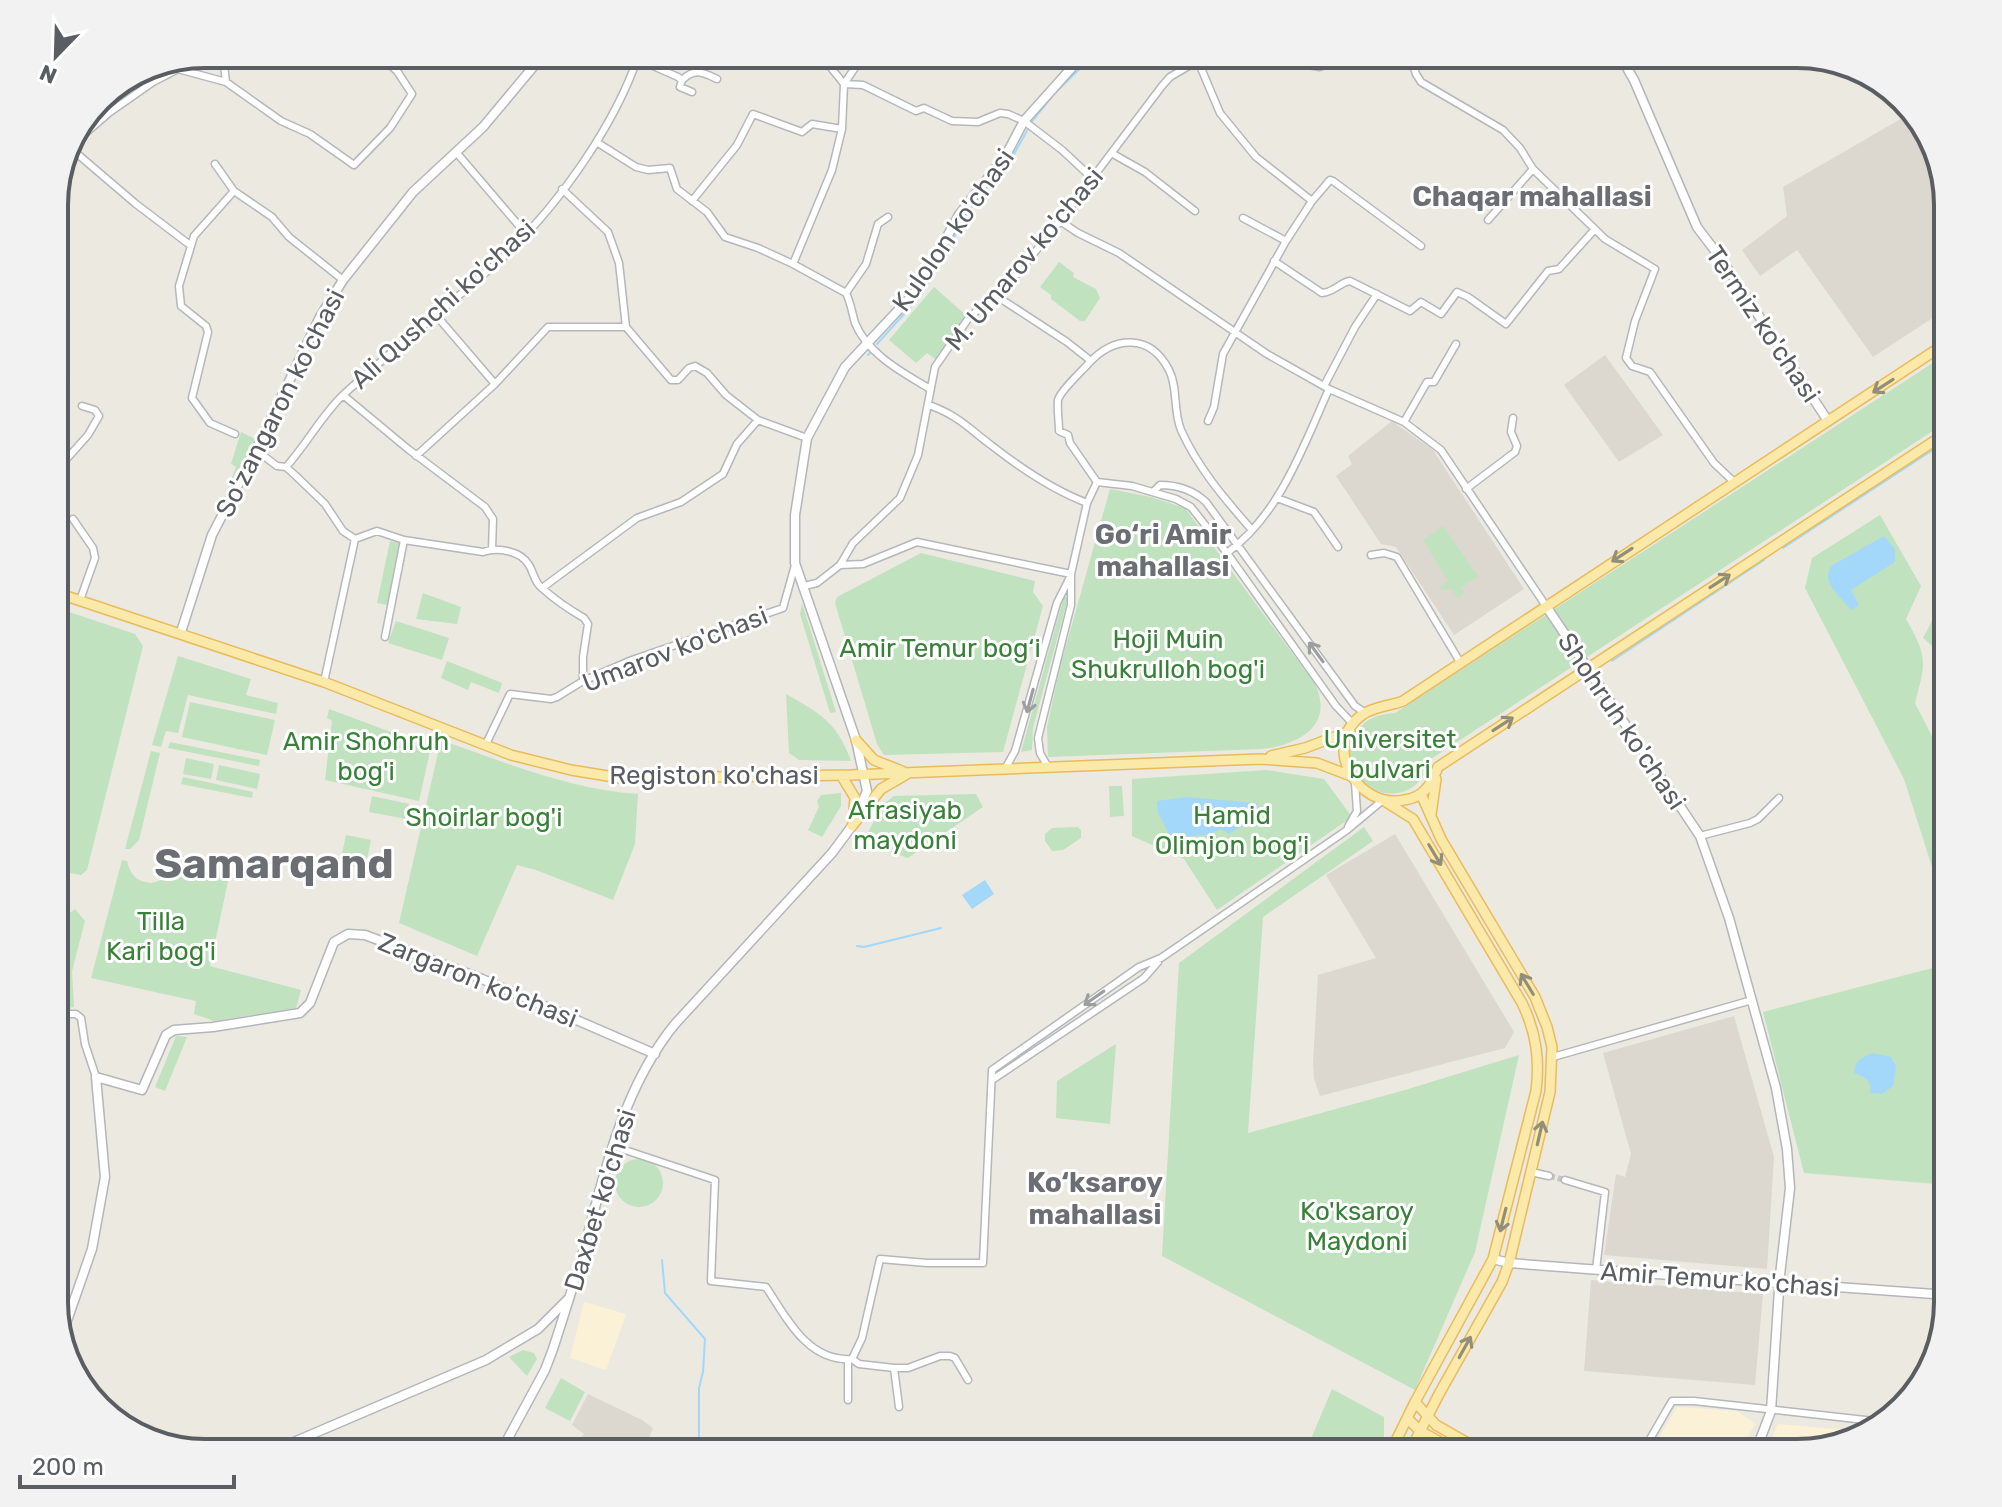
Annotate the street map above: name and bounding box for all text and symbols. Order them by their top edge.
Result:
north arrow [16,16,96,96]
text: N [36,58,61,89]
street label: Kulolon ko'chasi [886,143,1021,318]
street label: M. Umarov ko'chasi [939,162,1110,357]
district label: Chaqar mahallasi [1412,180,1652,213]
street label: Ali Qushchi ko'chasi [345,213,542,395]
street label: Termiz ko'chasi [1699,240,1826,408]
street label: So'zangaron ko'chasi [209,284,351,522]
one-way arrow [1872,378,1895,394]
district label: Go‘ri Amir mahallasi [1095,518,1232,583]
one-way arrow [1611,548,1634,564]
one-way arrow [1709,573,1731,589]
street label: Umarov ko'chasi [578,600,772,699]
park label: Hoji Muin Shukrulloh bog'i [1071,624,1265,685]
street label: Shohruh ko'chasi [1551,627,1692,816]
park label: Amir Temur bog‘i [839,633,1041,664]
one-way arrow [1308,641,1324,663]
one-way arrow [1022,687,1037,713]
one-way arrow [1492,716,1514,733]
park label: Universitet bulvari [1324,724,1457,785]
park label: Amir Shohruh bog'i [283,726,449,787]
street label: Registon ko'chasi [609,760,819,791]
park label: Afrasiyab maydoni [848,795,962,856]
park label: Hamid Olimjon bog'i [1155,800,1309,861]
park label: Shoirlar bog'i [405,802,563,833]
district label: Samarqand [154,839,394,889]
one-way arrow [1427,843,1443,866]
park label: Tilla Kari bog'i [106,906,216,967]
street label: Zargaron ko'chasi [374,926,582,1035]
one-way arrow [1519,973,1535,996]
one-way arrow [1084,990,1106,1007]
street label: Daxbet ko'chasi [558,1105,643,1295]
one-way arrow [1533,1120,1548,1146]
district label: Ko‘ksaroy mahallasi [1027,1166,1163,1231]
park label: Ko'ksaroy Maydoni [1300,1196,1414,1257]
one-way arrow [1494,1206,1509,1232]
street label: Amir Temur ko'chasi [1600,1256,1840,1303]
one-way arrow [1457,1336,1473,1359]
scale bar [20,1439,234,1489]
text: 200 m [32,1453,104,1481]

